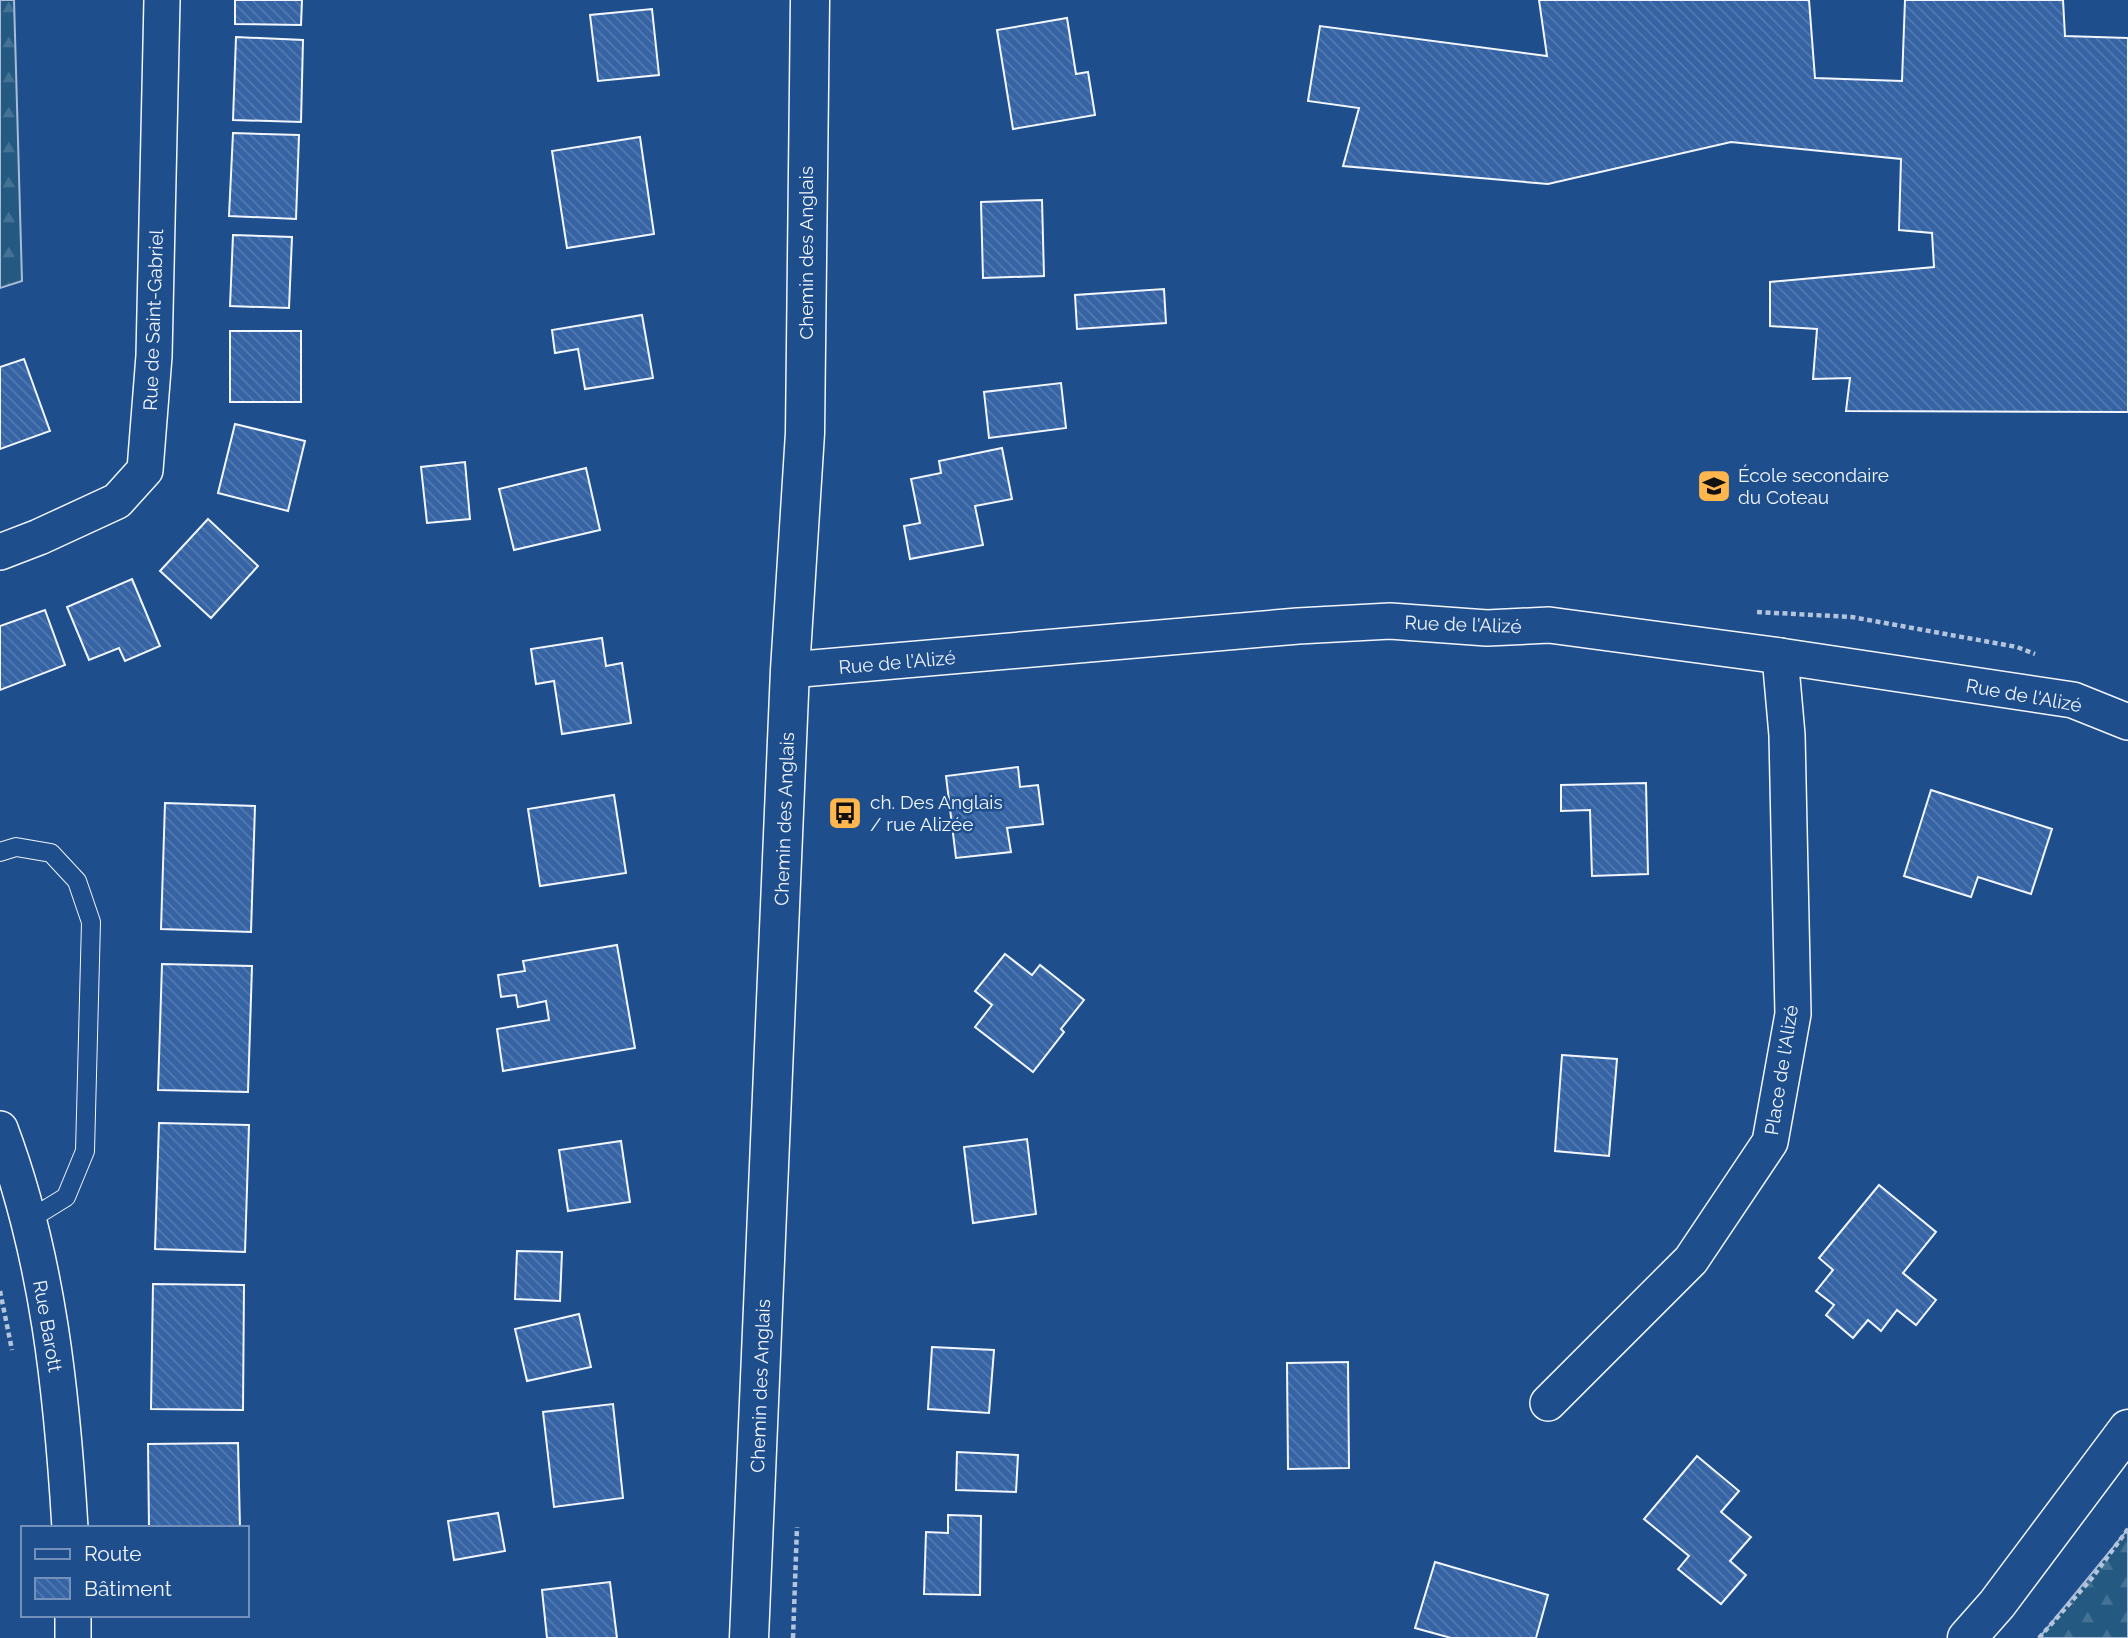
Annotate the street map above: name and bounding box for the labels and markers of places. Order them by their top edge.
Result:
place label: École secondaire du Coteau [1738,464,1889,508]
school or university icon: École secondaire du Coteau [1695,467,1733,505]
place label: ch. Des Anglais / rue Alizée [870,791,1003,835]
bus stop icon: ch. Des Anglais / rue Alizée [826,794,864,832]

